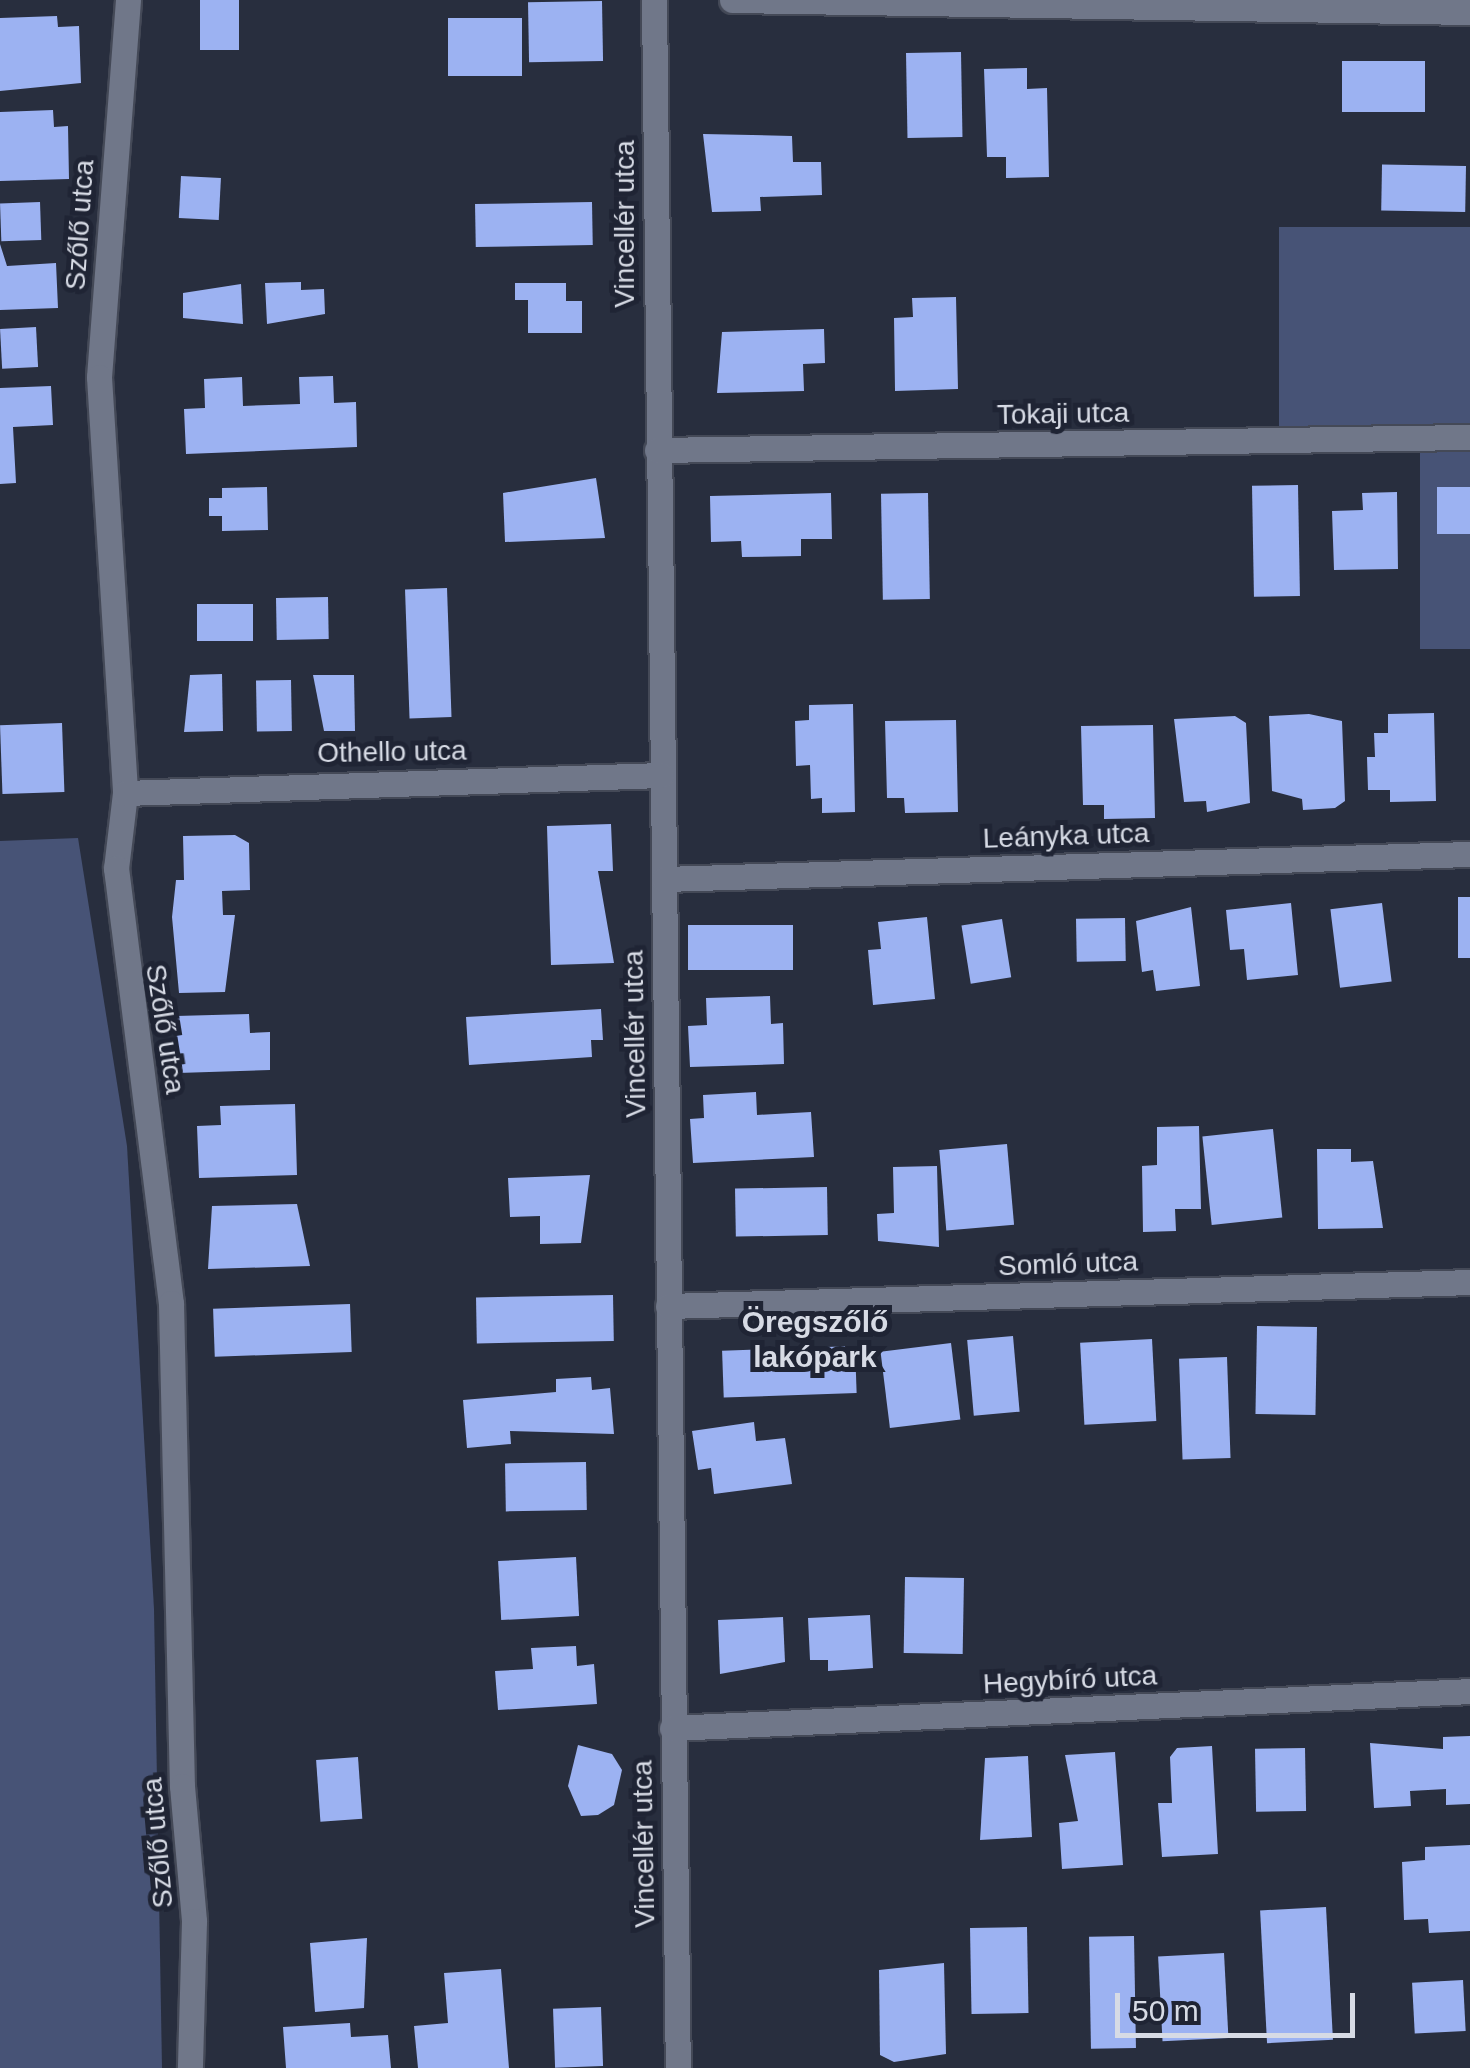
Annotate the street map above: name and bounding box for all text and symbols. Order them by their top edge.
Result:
street label: Vincellér utca [608,140,642,308]
street label: Szőlő utca [59,159,101,291]
street label: Tokaji utca [997,396,1129,432]
street label: Othello utca [317,734,467,770]
street label: Leányka utca [982,816,1150,856]
street label: Vincellér utca [617,950,653,1118]
street label: Szőlő utca [138,962,192,1096]
street label: Somló utca [997,1245,1139,1283]
district label: Öregszőlő lakópark [742,1304,888,1374]
street label: Hegybíró utca [982,1659,1158,1701]
street label: Vincellér utca [626,1760,662,1928]
street label: Szőlő utca [136,1776,180,1910]
scale bar [1120,1973,1360,2035]
text: 50 m [1132,1994,1199,2027]

